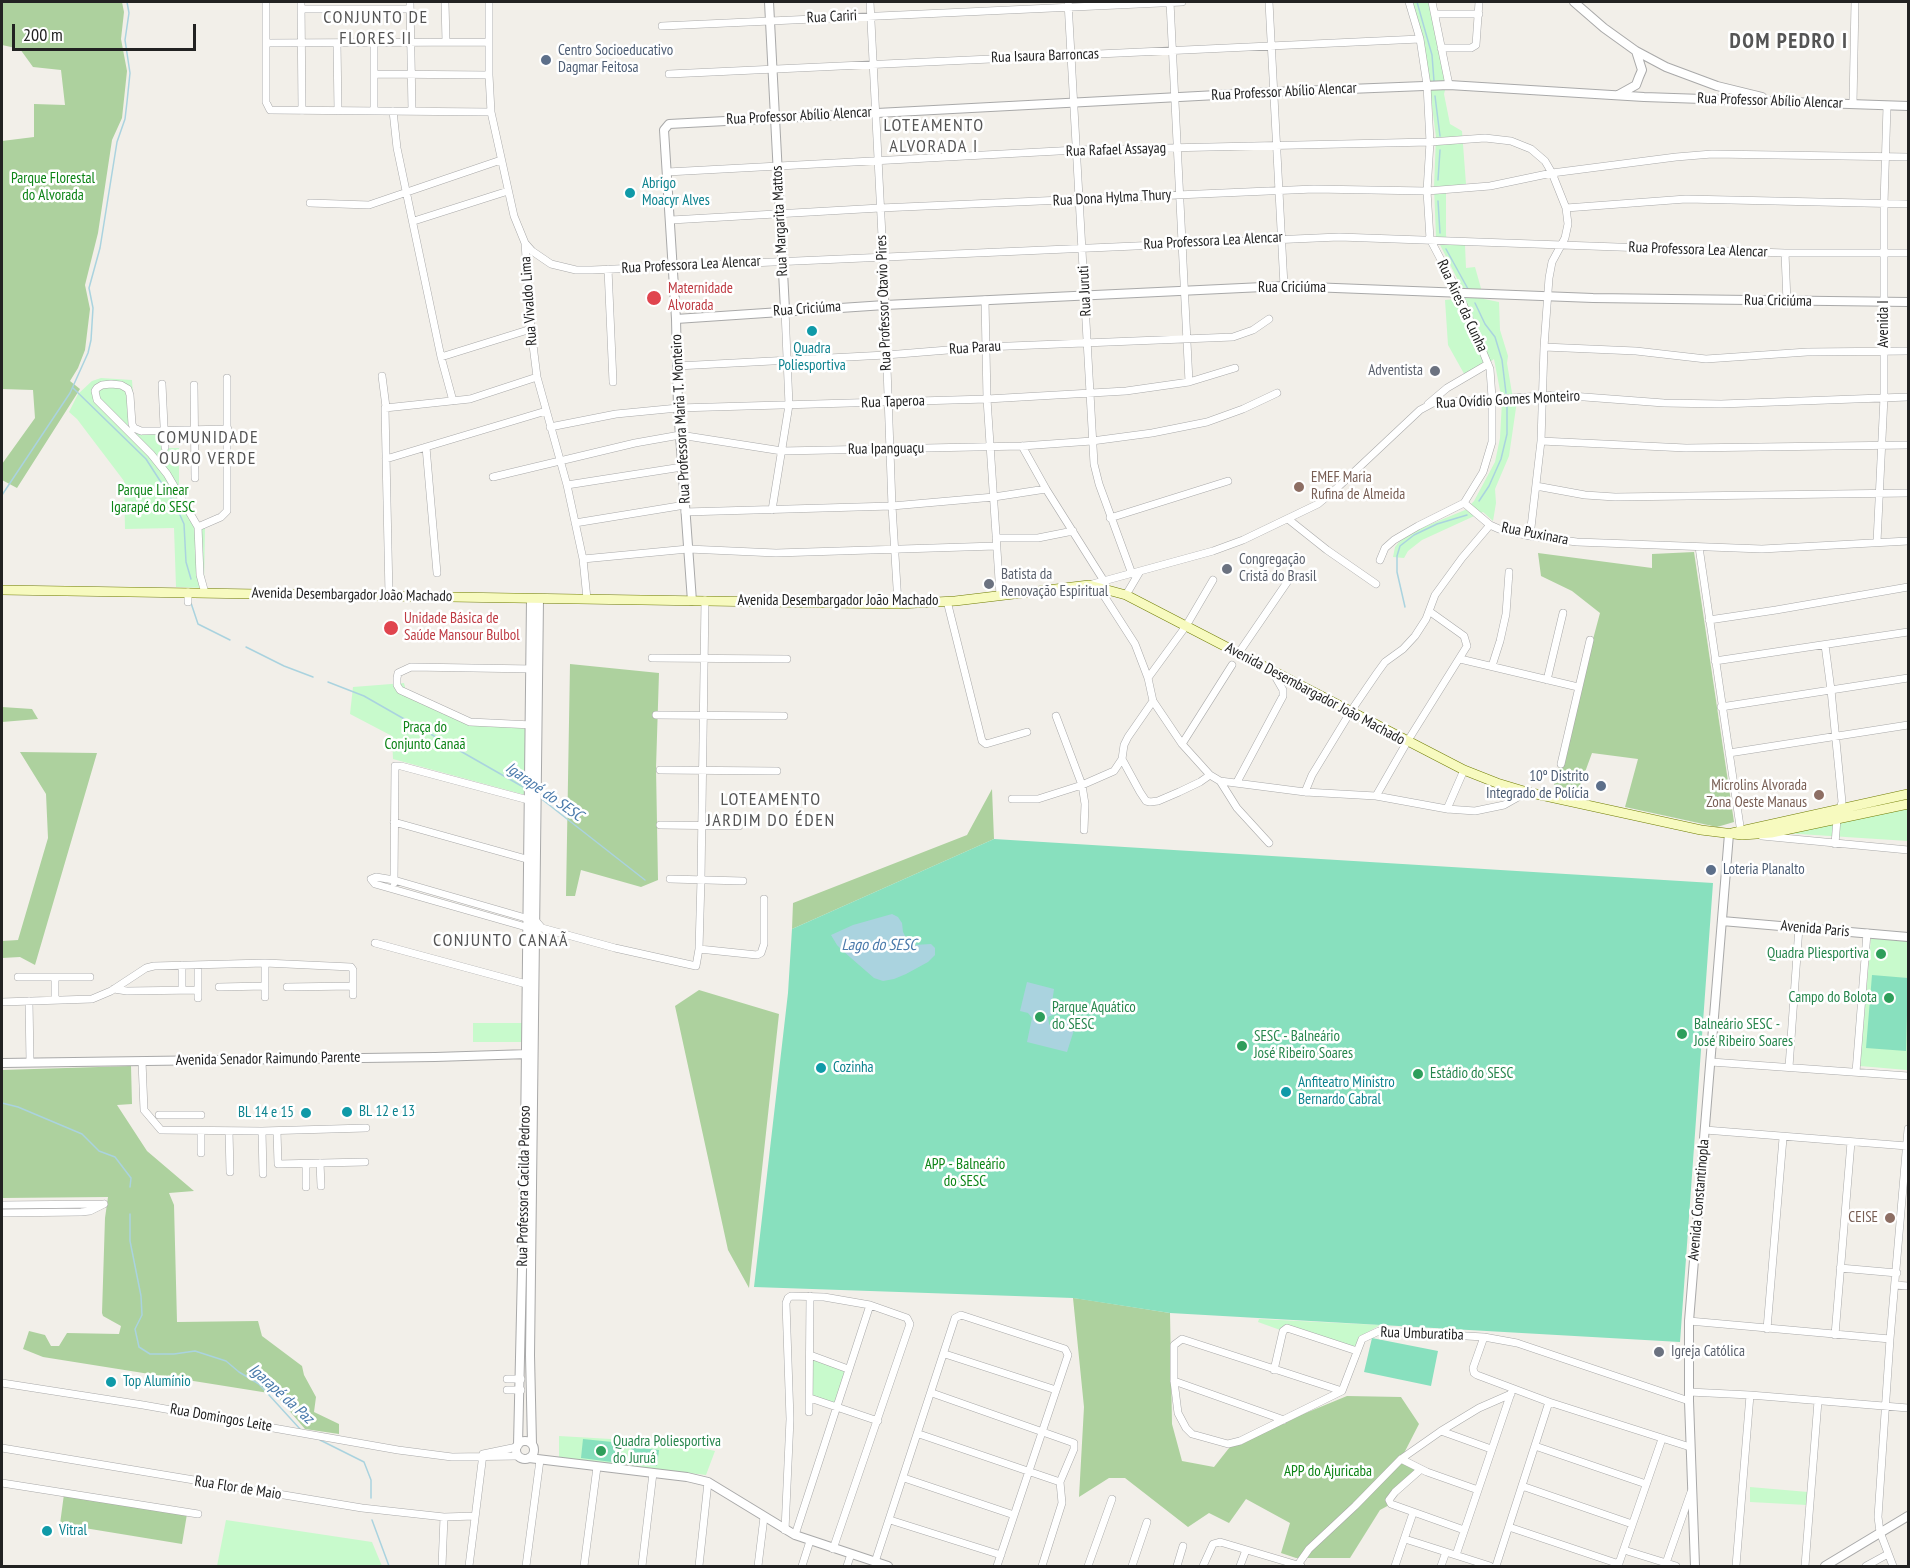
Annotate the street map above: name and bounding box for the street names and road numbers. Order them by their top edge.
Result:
street label: Rua Cariri [806,7,858,27]
street label: Rua Isaura Barroncas [991,45,1099,67]
street label: Rua Professor Abílio Alencar [1211,79,1357,105]
street label: Rua Professor Abílio Alencar [1697,89,1843,113]
street label: Rua Professor Abílio Alencar [726,103,872,129]
street label: Rua Rafael Assayag [1066,139,1166,161]
street label: Rua Margarita Mattos [768,165,792,277]
street label: Rua Dona Hylma Thury [1052,186,1172,210]
street label: Rua Professora Lea Alencar [1143,228,1283,254]
street label: Rua Professor Otavio Pires [873,235,895,371]
street label: Rua Professora Lea Alencar [1628,239,1768,261]
street label: Rua Professora Lea Alencar [621,252,761,278]
street label: Rua Vivaldo Lima [517,256,541,346]
street label: Rua Aires da Cunha [1433,257,1491,355]
street label: Rua Juruti [1075,265,1095,317]
street label: Rua Criciúma [1258,279,1326,297]
street label: Rua Criciúma [1744,291,1812,311]
street label: Rua Criciúma [773,298,841,320]
street label: Avenida I [1875,300,1893,348]
street label: Rua Professora Maria T. Monteiro [668,334,694,504]
street label: Rua Parau [949,337,1001,359]
street label: Rua Ovídio Gomes Monteiro [1436,387,1580,413]
street label: Rua Taperoa [861,392,925,412]
street label: Rua Ipanguaçu [848,439,924,459]
street label: Rua Puxinara [1500,519,1570,549]
street label: Avenida Desembargador João Machado [251,584,453,606]
street label: Avenida Desembargador João Machado [738,592,938,610]
street label: Avenida Desembargador João Machado [1222,639,1408,749]
street label: Avenida Paris [1780,917,1850,941]
street label: Avenida Senador Raimundo Parente [176,1048,360,1070]
street label: Rua Professora Cacilda Pedroso [514,1105,534,1267]
street label: Avenida Constantinopla [1685,1138,1713,1262]
street label: Rua Umburatiba [1380,1324,1464,1344]
street label: Rua Domingos Leite [169,1400,273,1436]
street label: Rua Flor de Maio [193,1472,283,1504]

